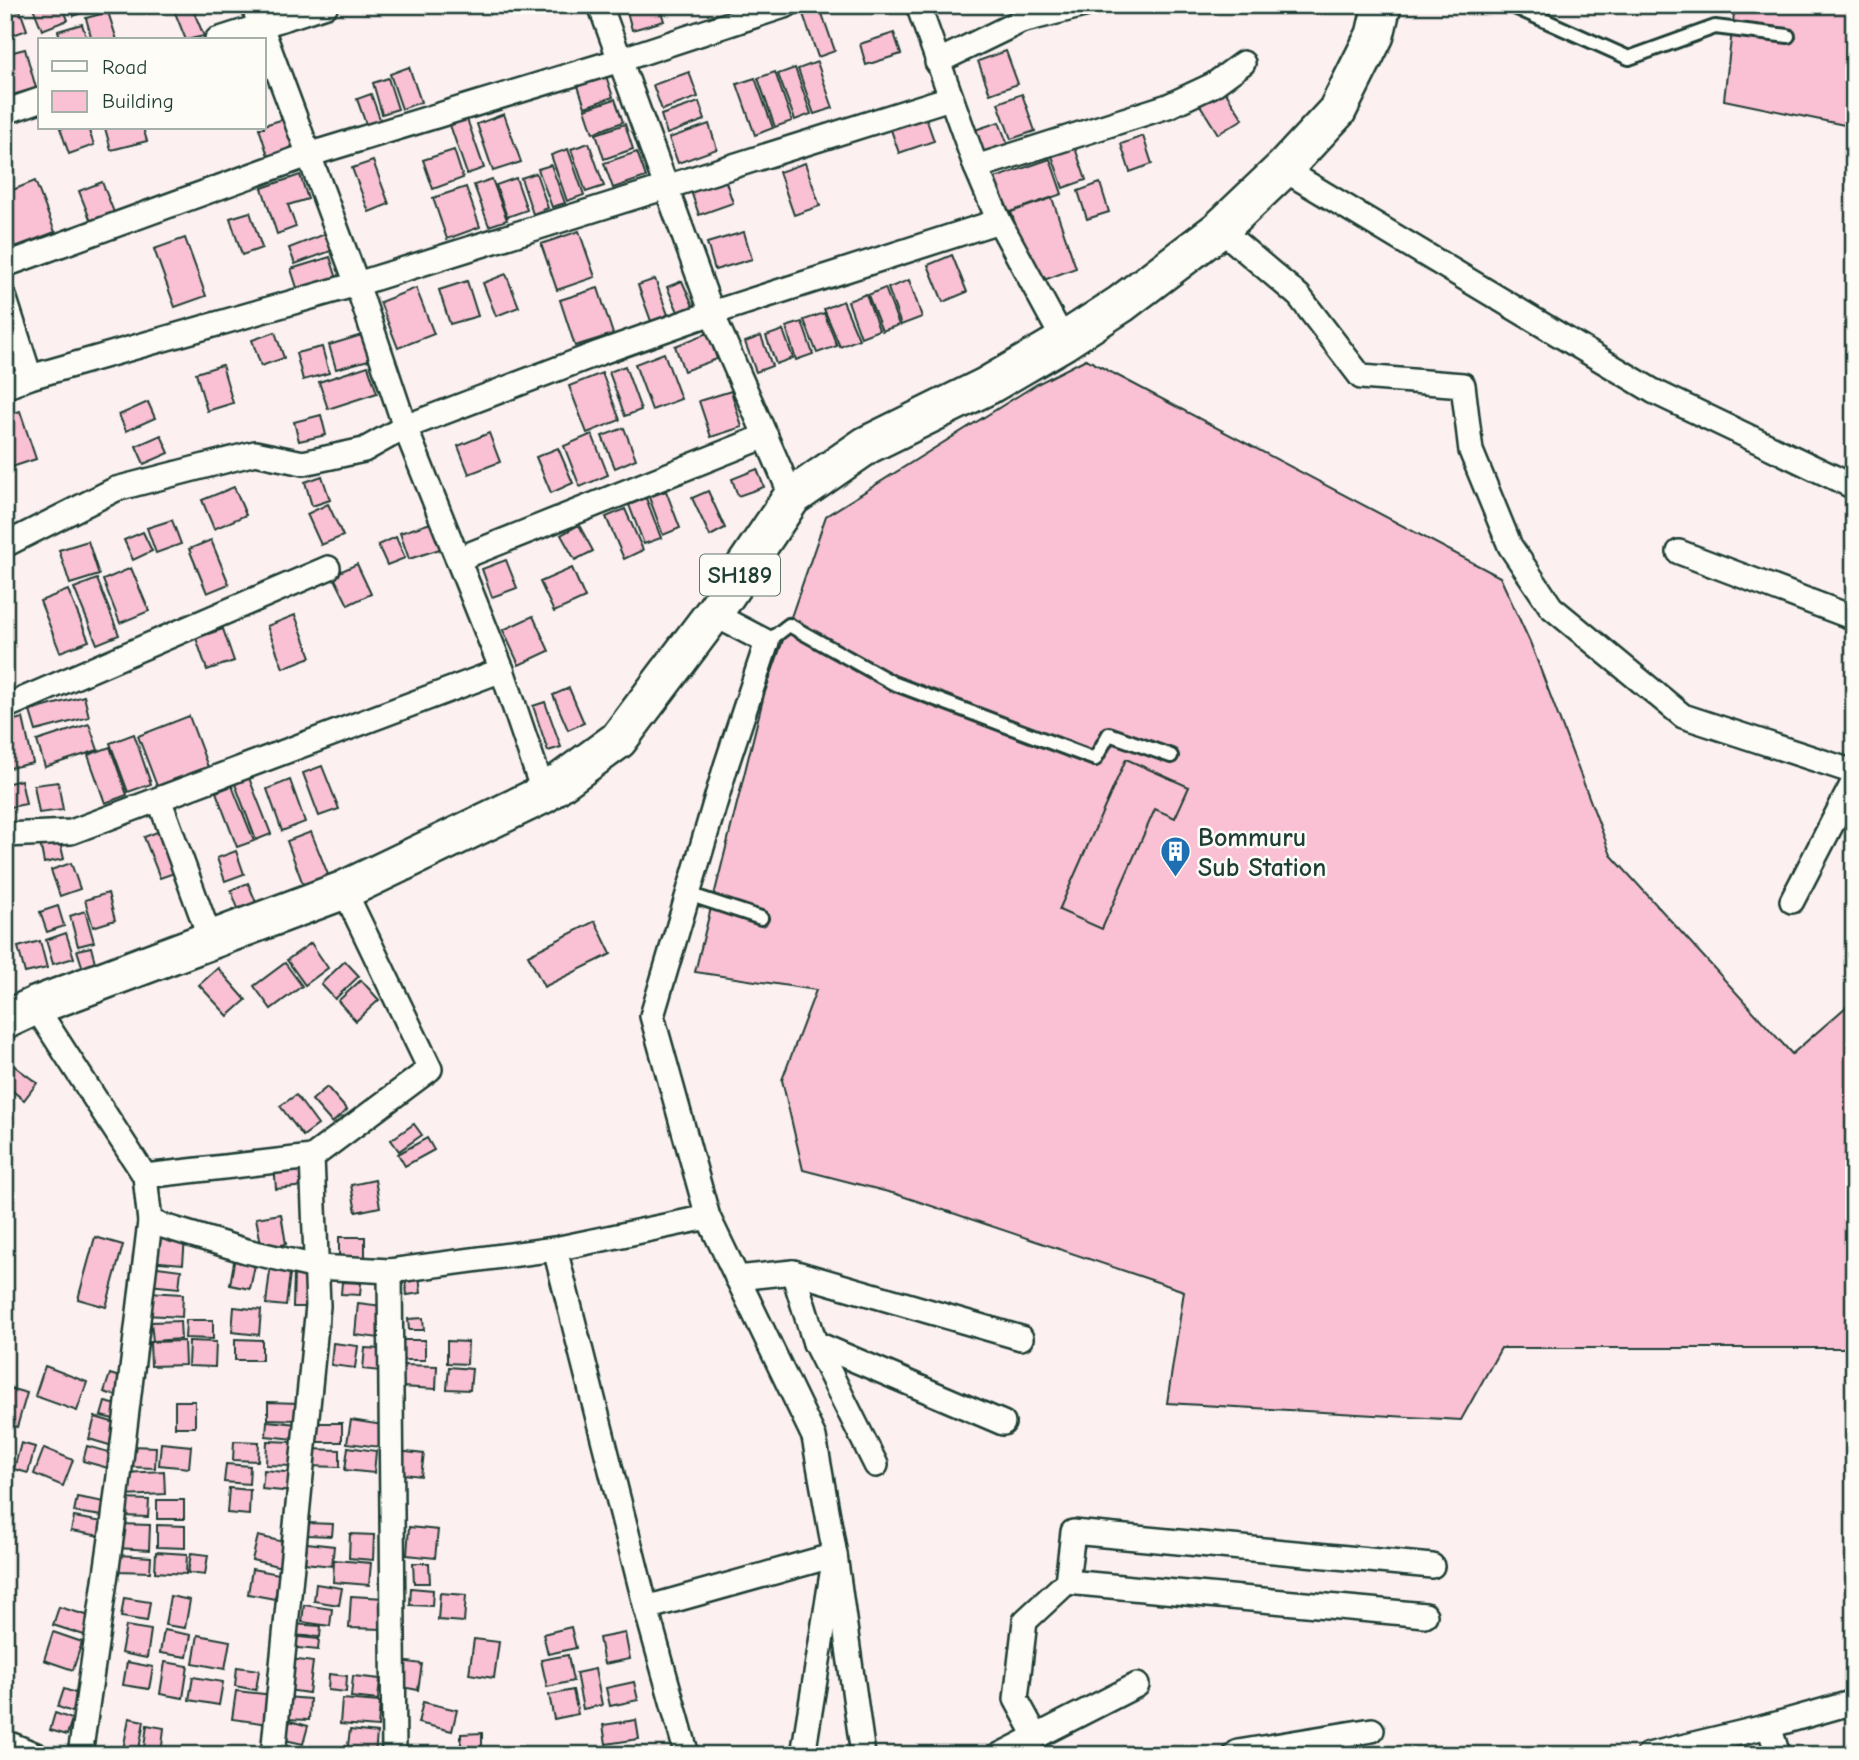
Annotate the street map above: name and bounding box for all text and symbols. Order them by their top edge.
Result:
legend [38,38,266,130]
text: Road [102,55,147,79]
text: Building [102,89,174,113]
road number: SH189 [700,554,780,596]
place label: Bommuru Sub Station [1198,823,1326,883]
building icon: Bommuru Sub Station [1158,835,1192,879]

